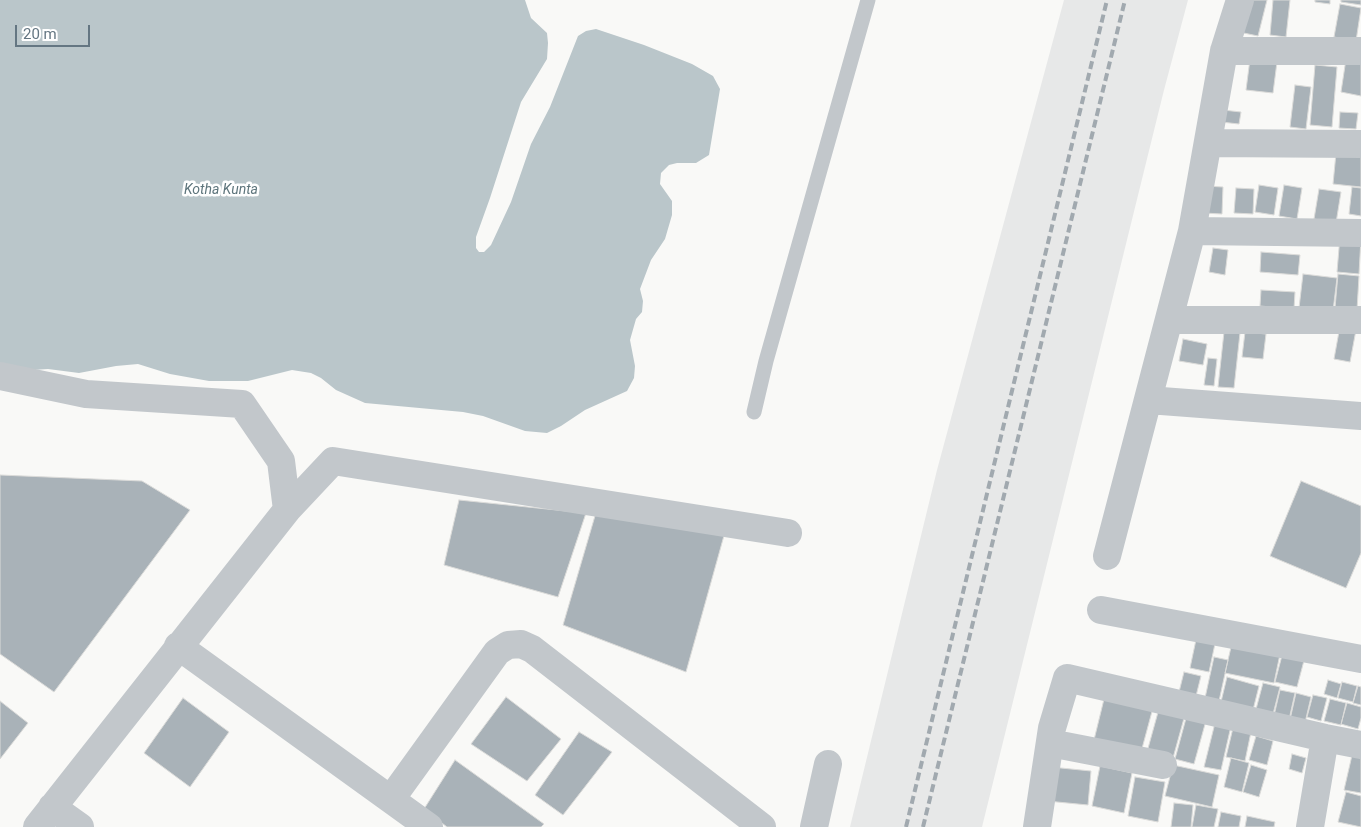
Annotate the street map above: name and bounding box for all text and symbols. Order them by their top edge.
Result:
scale bar [18,15,92,47]
text: 20 m [23,25,57,43]
water label: Kotha Kunta [184,182,258,198]

